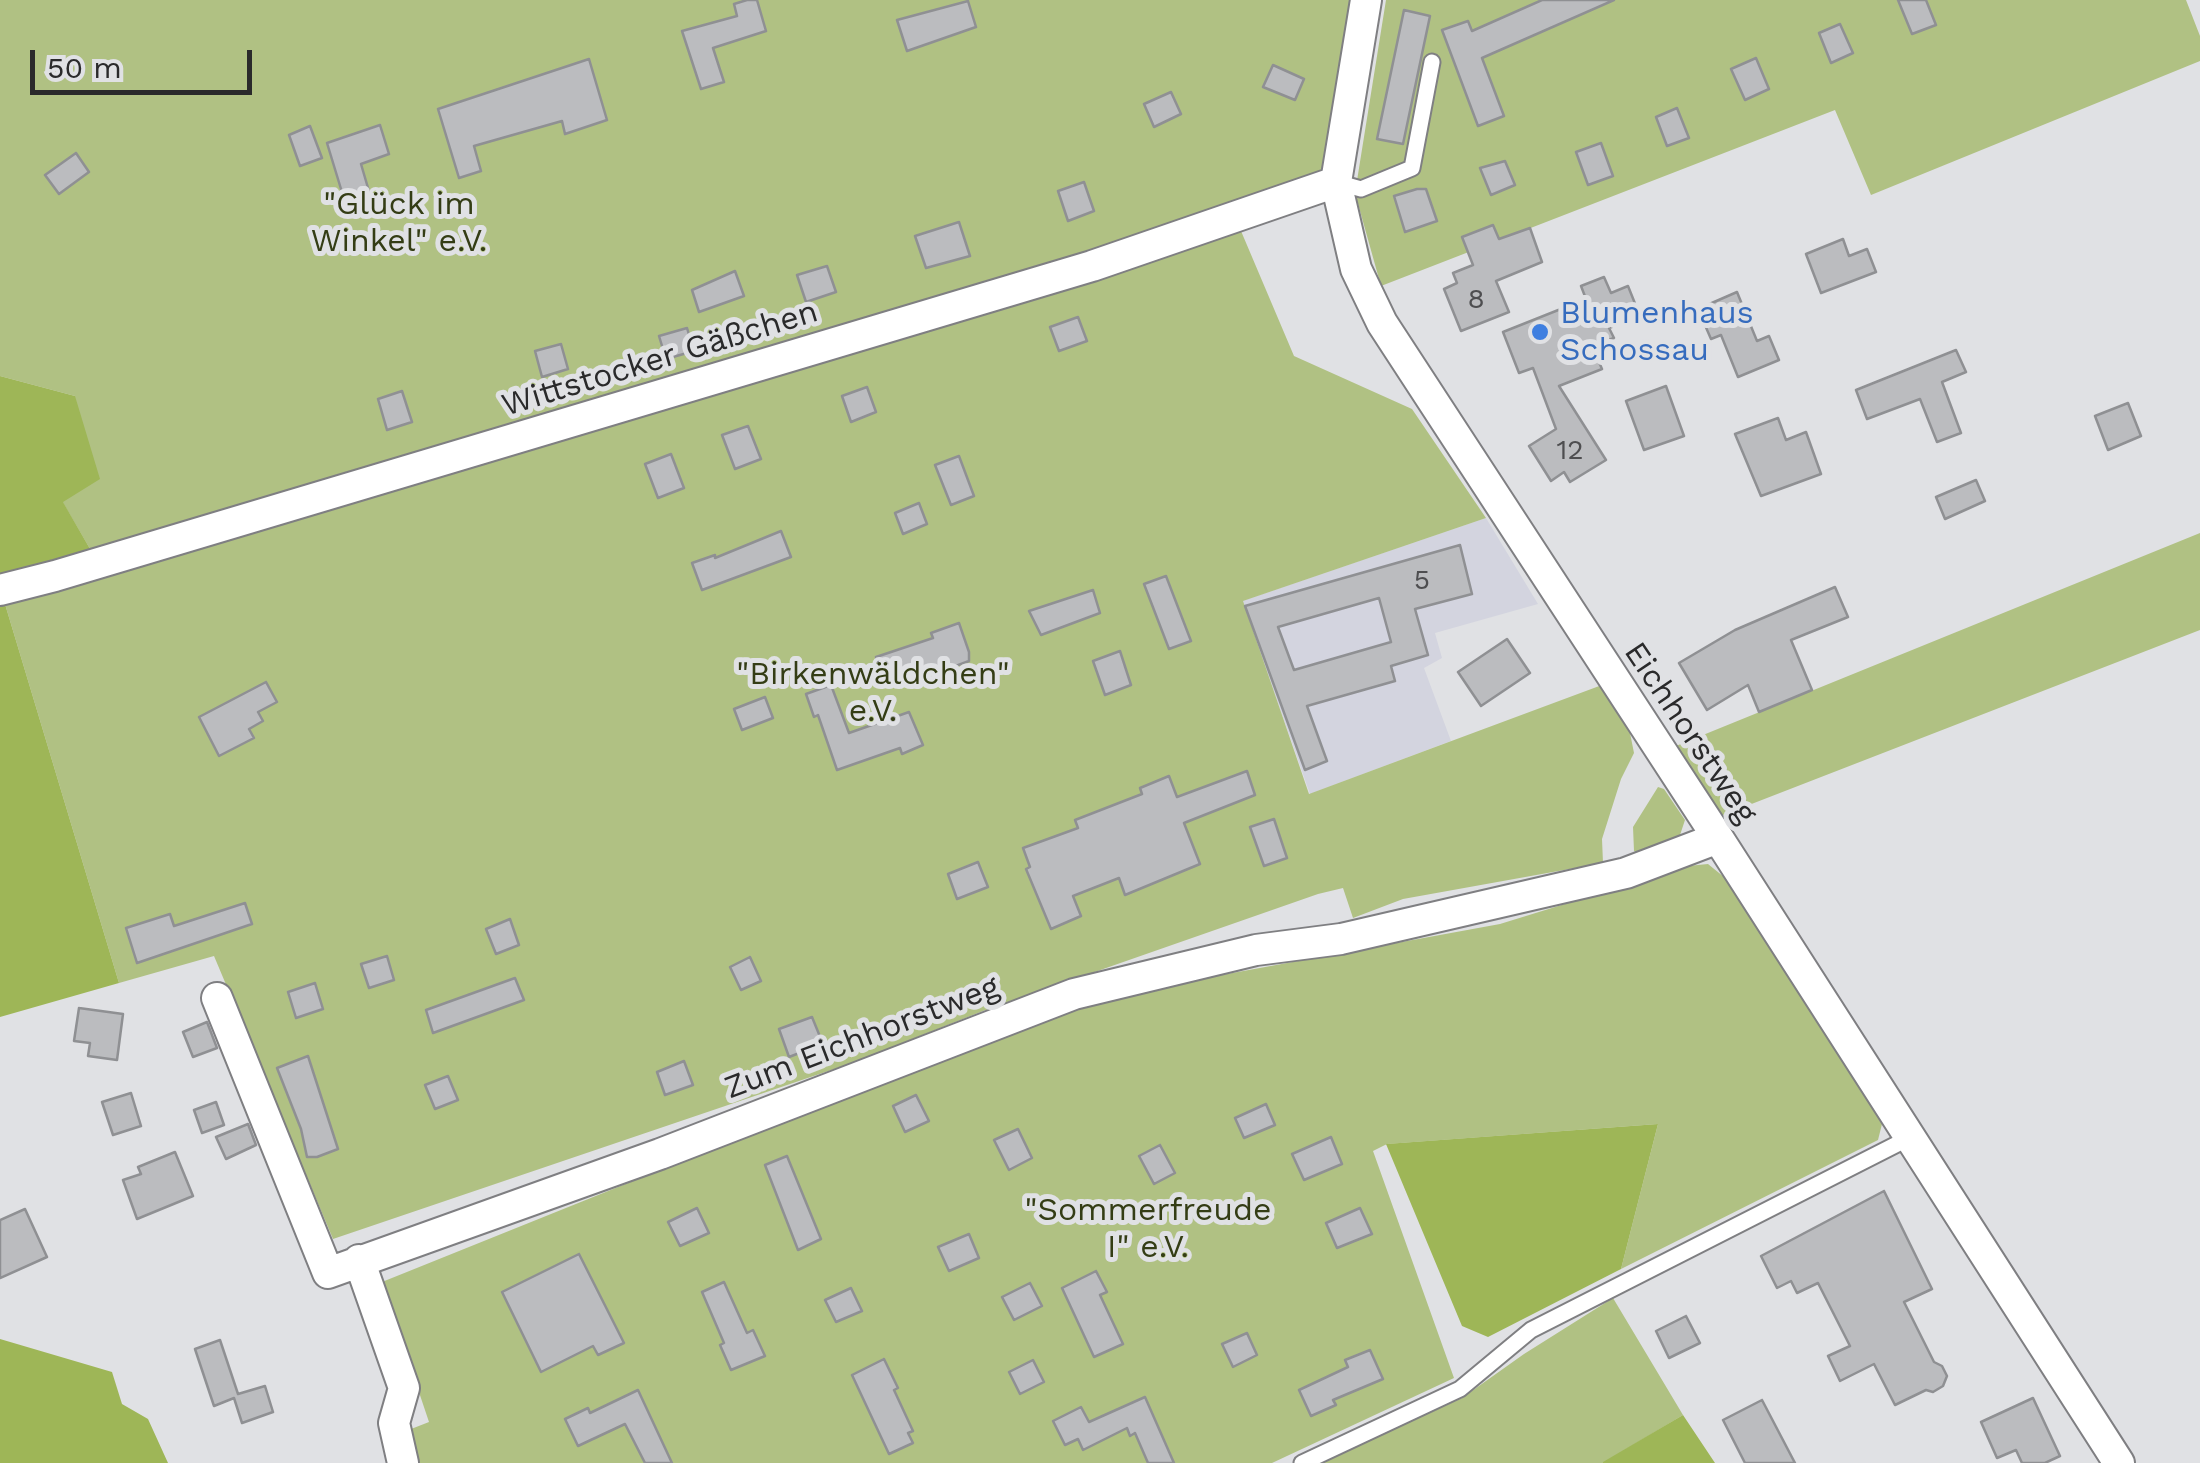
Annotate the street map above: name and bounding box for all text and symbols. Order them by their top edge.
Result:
scale bar [35,30,258,92]
text: 50 m [47,50,122,85]
park label: "Glück im Winkel" e.V. [311,186,487,261]
house number: 8 [1467,283,1485,317]
street label: Wittstocker Gäßchen [497,293,823,425]
place label: Blumenhaus Schossau [1560,295,1754,370]
marker: Blumenhaus Schossau [1529,321,1551,343]
house number: 12 [1556,434,1584,468]
house number: 5 [1414,564,1430,598]
street label: Eichhorstweg [1615,635,1765,831]
park label: "Birkenwäldchen" e.V. [736,656,1010,731]
street label: Zum Eichhorstweg [719,968,1005,1108]
park label: "Sommerfreude I" e.V. [1025,1192,1271,1267]

